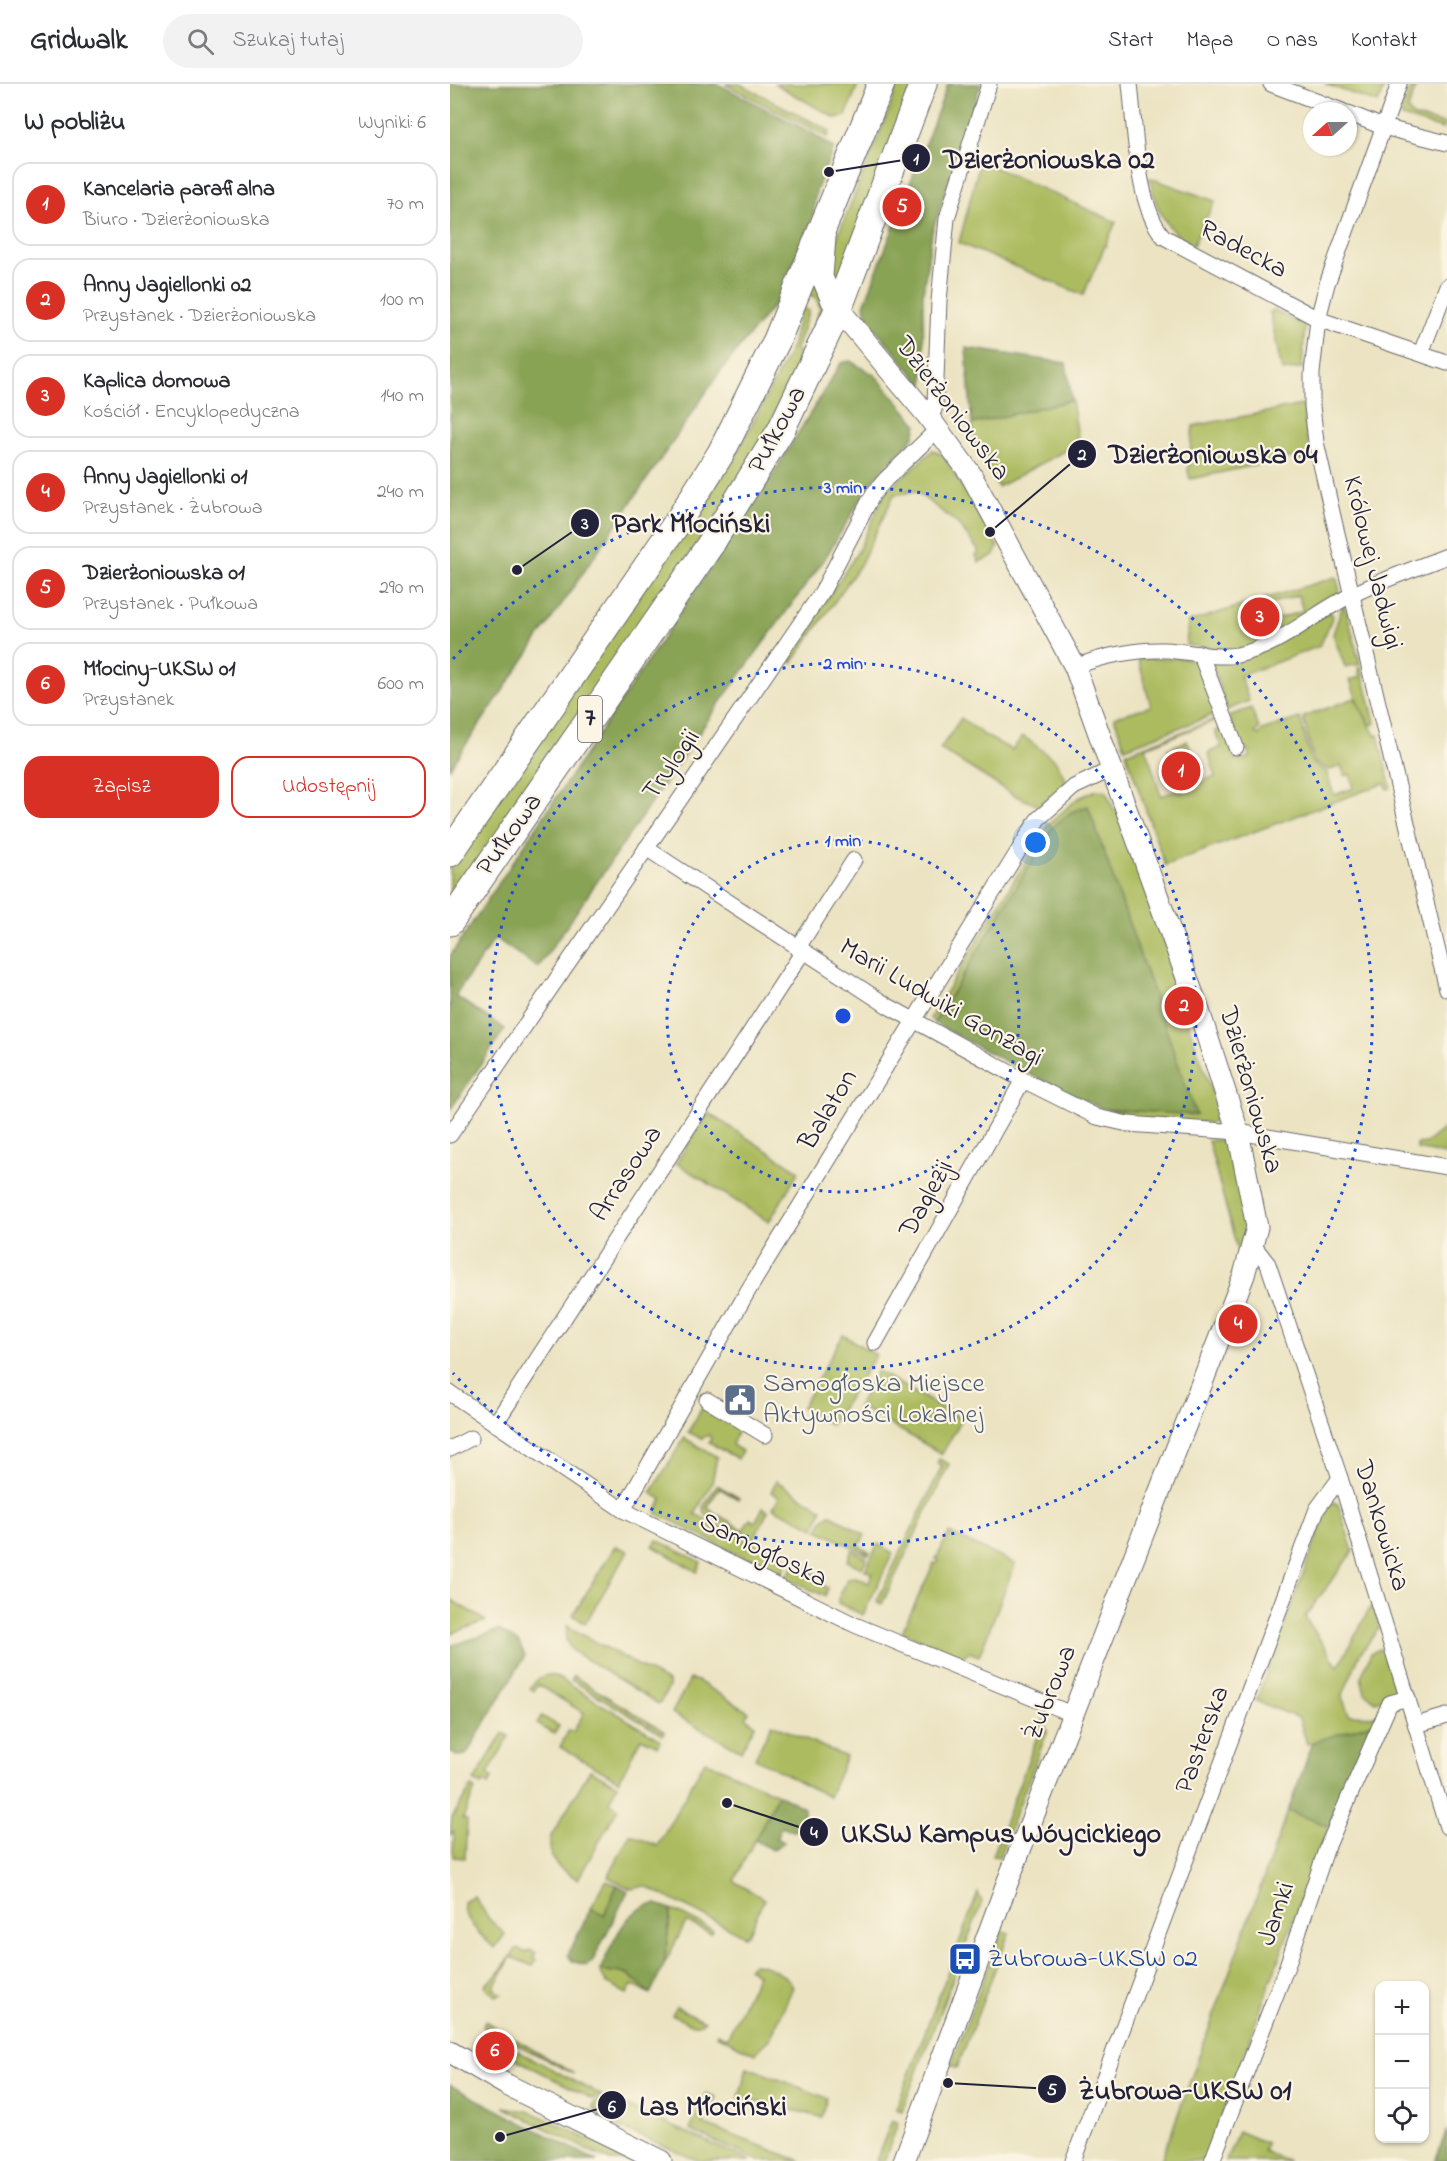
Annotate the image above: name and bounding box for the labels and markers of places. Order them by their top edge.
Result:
callout: Dzierżoniowska 02 [901,135,1166,181]
pin: 5 [882,184,922,230]
callout: Dzierżoniowska 04 [1067,431,1330,477]
callout: Park Młociński [570,500,782,546]
pin: 3 [1240,594,1280,640]
pin: 1 [1162,748,1200,794]
pin: 2 [1164,984,1204,1028]
centre of rings [833,1006,853,1026]
pin: 4 [1218,1302,1258,1346]
place label: Samogłoska Miejsce Aktywności Lokalnej [763,1365,986,1435]
public building icon: Samogłoska Miejsce Aktywności Lokalnej [722,1382,758,1418]
callout: UKSW Kampus Wóycickiego [799,1809,1173,1855]
place label: Żubrowa-UKSW 02 [988,1940,1198,1979]
bus stop icon: Żubrowa-UKSW 02 [947,1941,983,1977]
pin: 6 [476,2028,514,2074]
callout: Żubrowa-UKSW 01 [1037,2066,1304,2112]
callout: Las Młociński [597,2082,799,2128]

